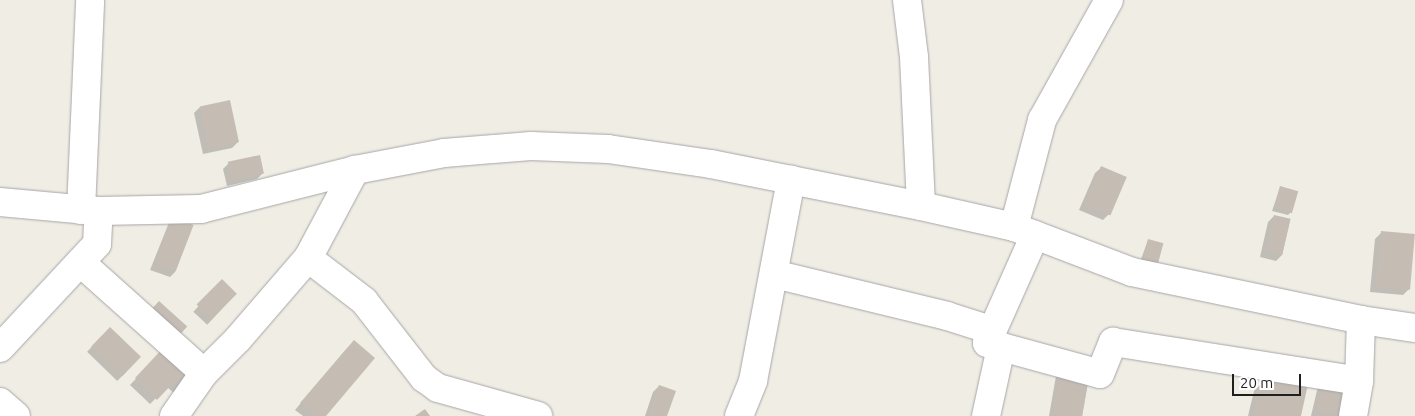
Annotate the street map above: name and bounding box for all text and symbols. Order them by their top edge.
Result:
scale bar [1235,364,1304,396]
text: 20 m [1240,374,1273,391]

